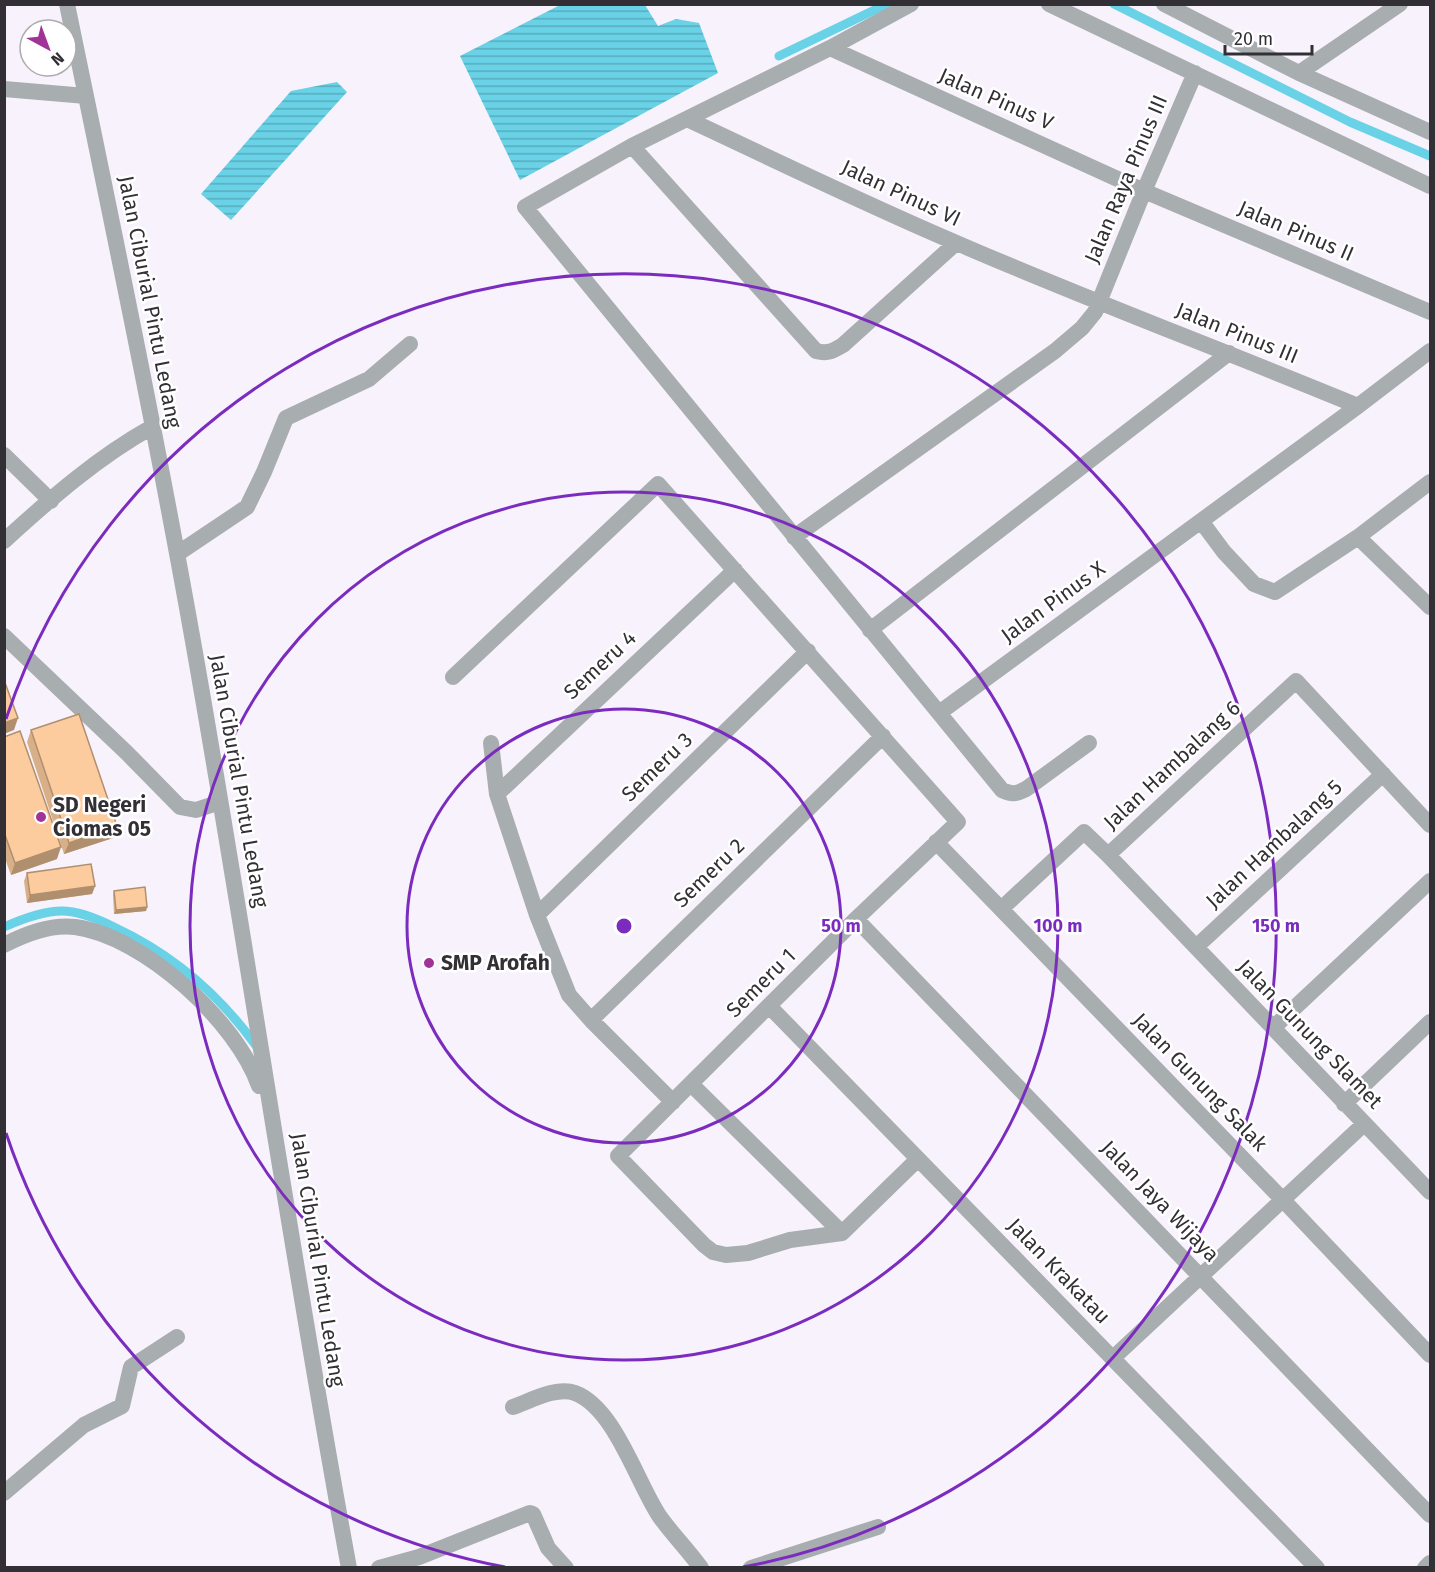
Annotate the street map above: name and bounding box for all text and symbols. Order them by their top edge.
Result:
north arrow [18,18,78,78]
scale bar [1225,18,1312,56]
text: 20 m [1234,28,1273,50]
text: N [47,48,68,70]
street label: Jalan Pinus V [935,62,1058,136]
street label: Jalan Raya Pinus III [1079,91,1173,267]
street label: Jalan Pinus VI [837,154,965,232]
street label: Jalan Ciburial Pintu Ledang [113,174,187,431]
street label: Jalan Pinus II [1234,195,1358,267]
street label: Jalan Pinus III [1172,297,1302,369]
street label: Jalan Pinus X [996,555,1111,648]
street label: Semeru 4 [558,625,642,705]
street label: Jalan Ciburial Pintu Ledang [204,652,274,910]
street label: Jalan Hambalang 6 [1098,695,1246,835]
street label: Semeru 3 [616,727,698,807]
street label: Jalan Hambalang 5 [1200,774,1348,914]
place label: SD Negeri Ciomas 05 [53,792,151,842]
marker: SD Negeri Ciomas 05 [34,810,48,824]
street label: Semeru 2 [668,833,750,913]
text: 50 m [821,915,861,937]
text: 100 m [1034,915,1082,937]
text: 150 m [1252,915,1300,937]
centre of rings [614,916,634,936]
street label: Semeru 1 [721,943,801,1023]
place label: SMP Arofah [441,950,550,976]
street label: Jalan Gunung Slamet [1232,954,1388,1114]
marker: SMP Arofah [422,956,436,970]
street label: Jalan Gunung Salak [1127,1007,1273,1157]
street label: Jalan Ciburial Pintu Ledang [285,1131,351,1389]
street label: Jalan Jaya Wijaya [1095,1135,1225,1267]
street label: Jalan Krakatau [1002,1213,1116,1329]

